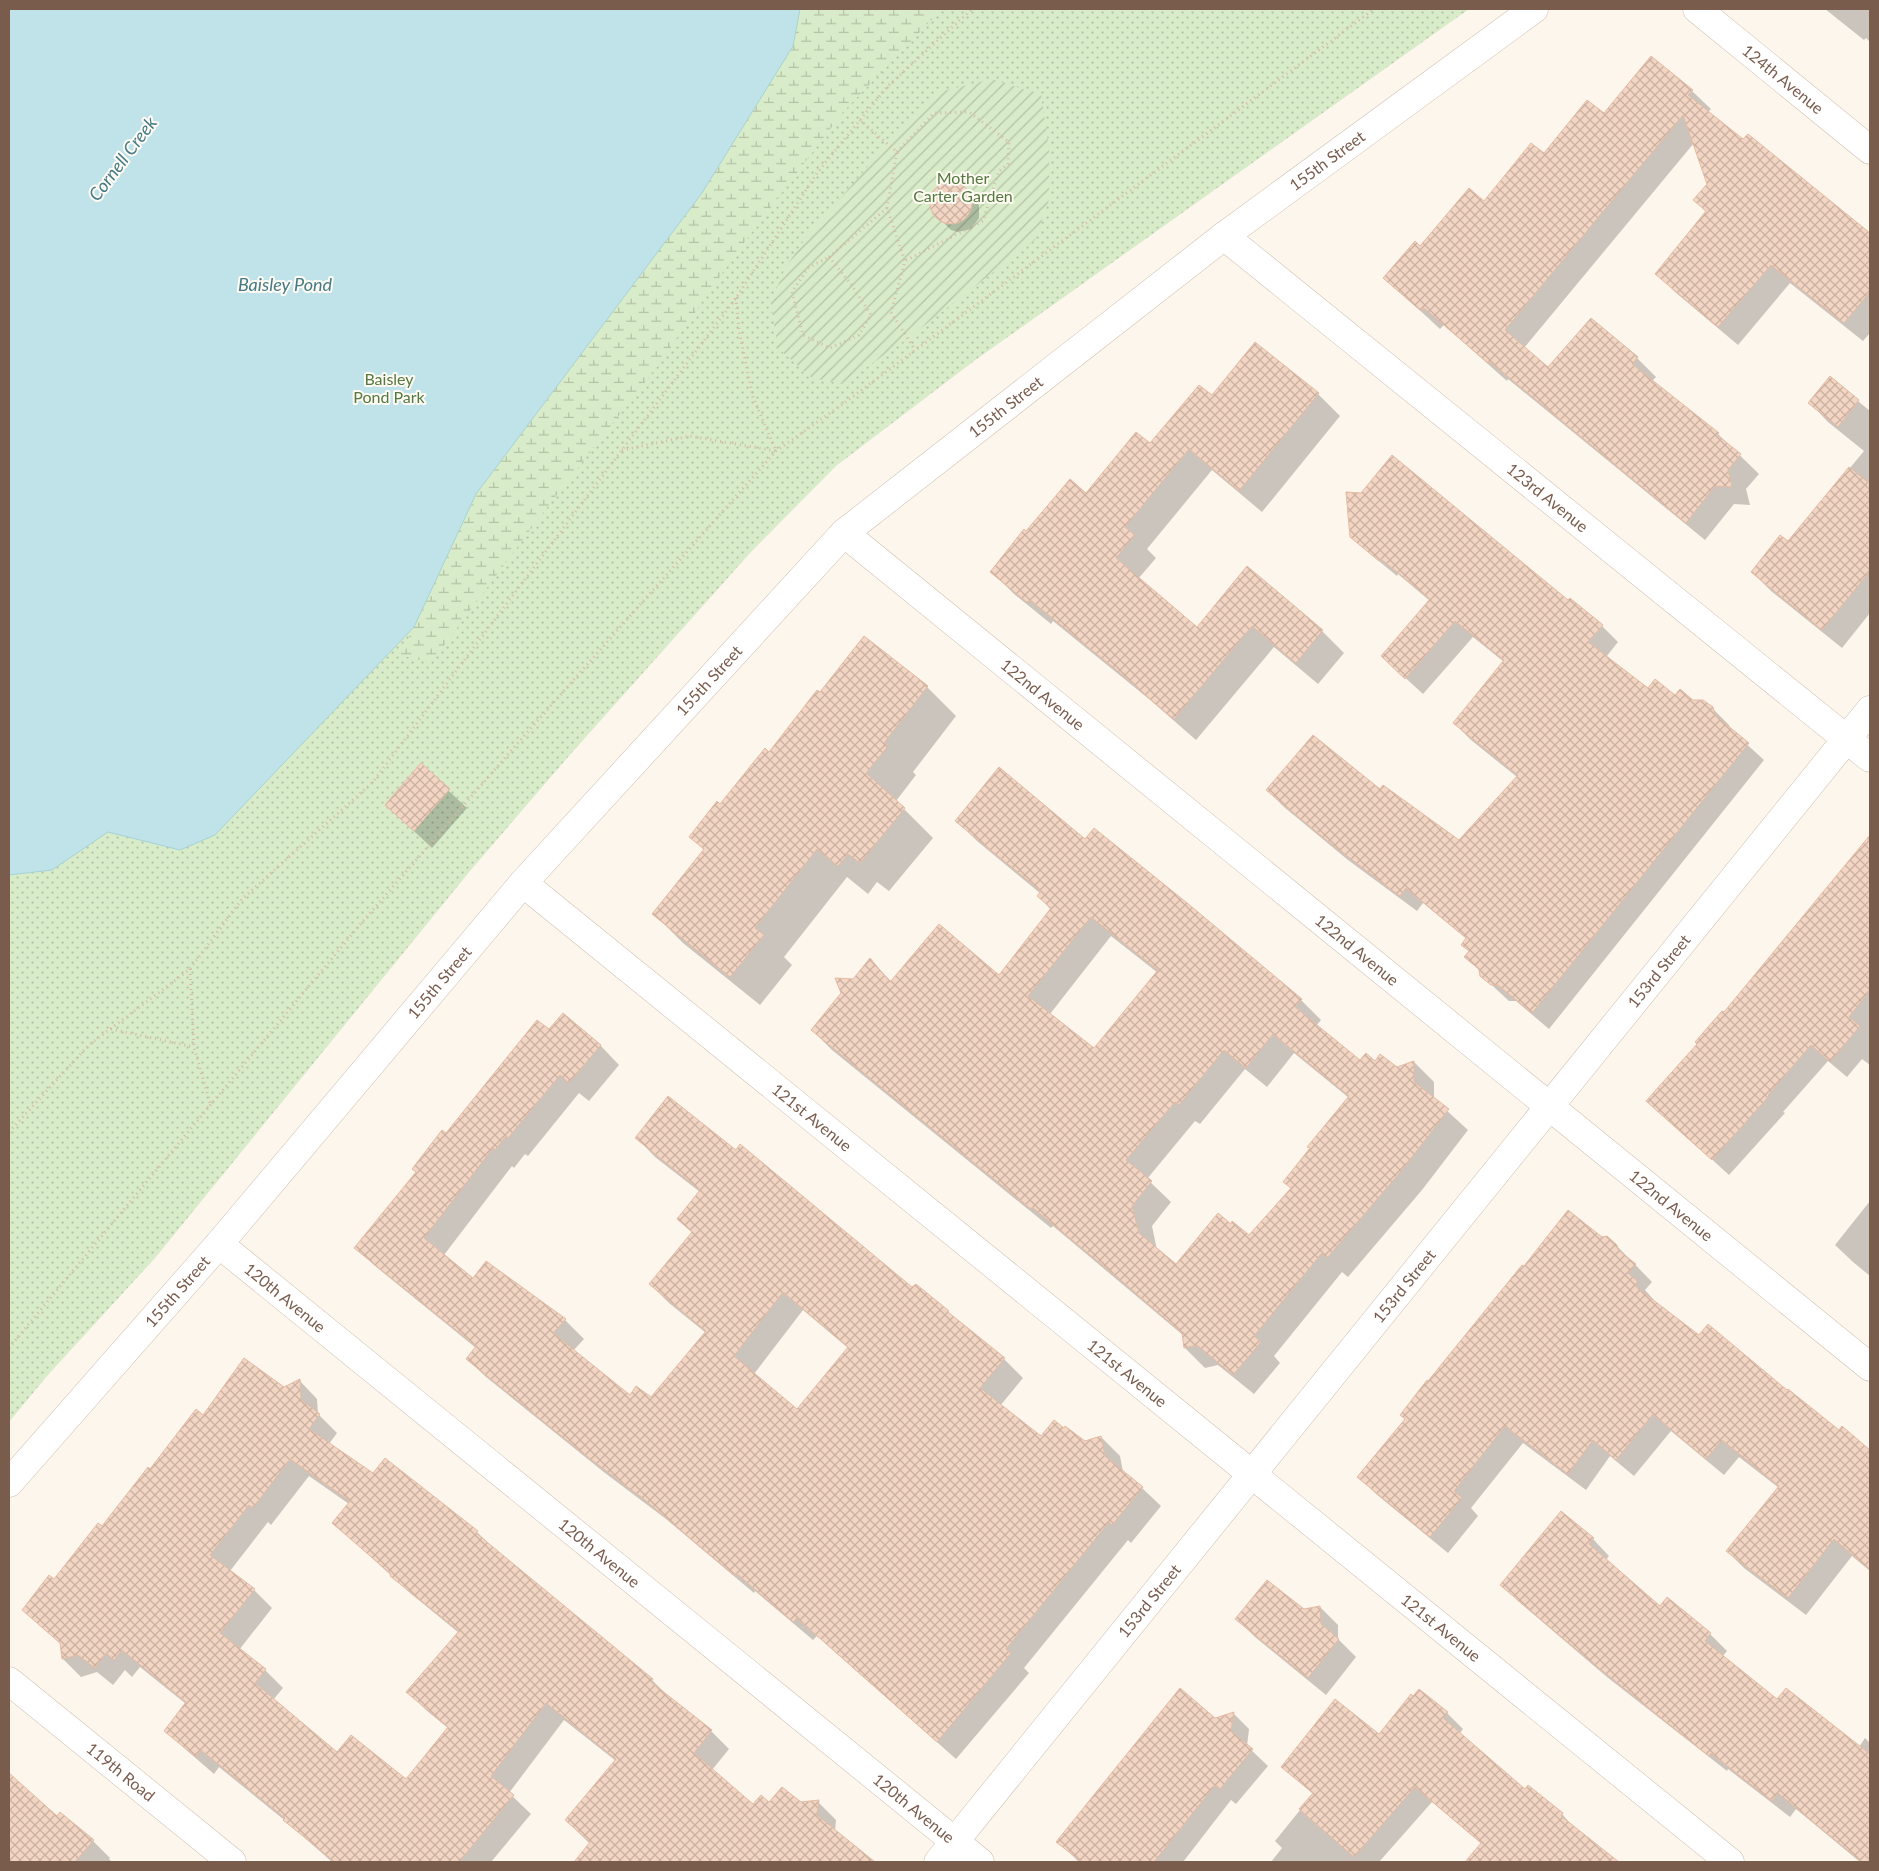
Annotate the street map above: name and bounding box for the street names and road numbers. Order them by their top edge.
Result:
street label: 124th Avenue [1739,40,1828,117]
street label: 155th Street [1285,126,1368,194]
street label: 155th Street [964,371,1046,441]
street label: 123rd Avenue [1503,459,1592,536]
street label: 155th Street [671,641,746,719]
street label: 122nd Avenue [997,654,1089,734]
street label: 122nd Avenue [1312,910,1403,989]
street label: 153rd Street [1623,930,1694,1011]
street label: 155th Street [403,942,475,1022]
street label: 121st Avenue [769,1079,856,1155]
street label: 122nd Avenue [1626,1165,1717,1245]
street label: 153rd Street [1368,1245,1439,1326]
street label: 155th Street [140,1251,214,1331]
street label: 120th Avenue [241,1259,330,1336]
street label: 121st Avenue [1084,1335,1171,1411]
street label: 120th Avenue [555,1514,644,1591]
street label: 153rd Street [1114,1560,1184,1641]
street label: 121st Avenue [1398,1589,1485,1665]
street label: 119th Road [83,1738,159,1805]
street label: 120th Avenue [870,1769,959,1846]

